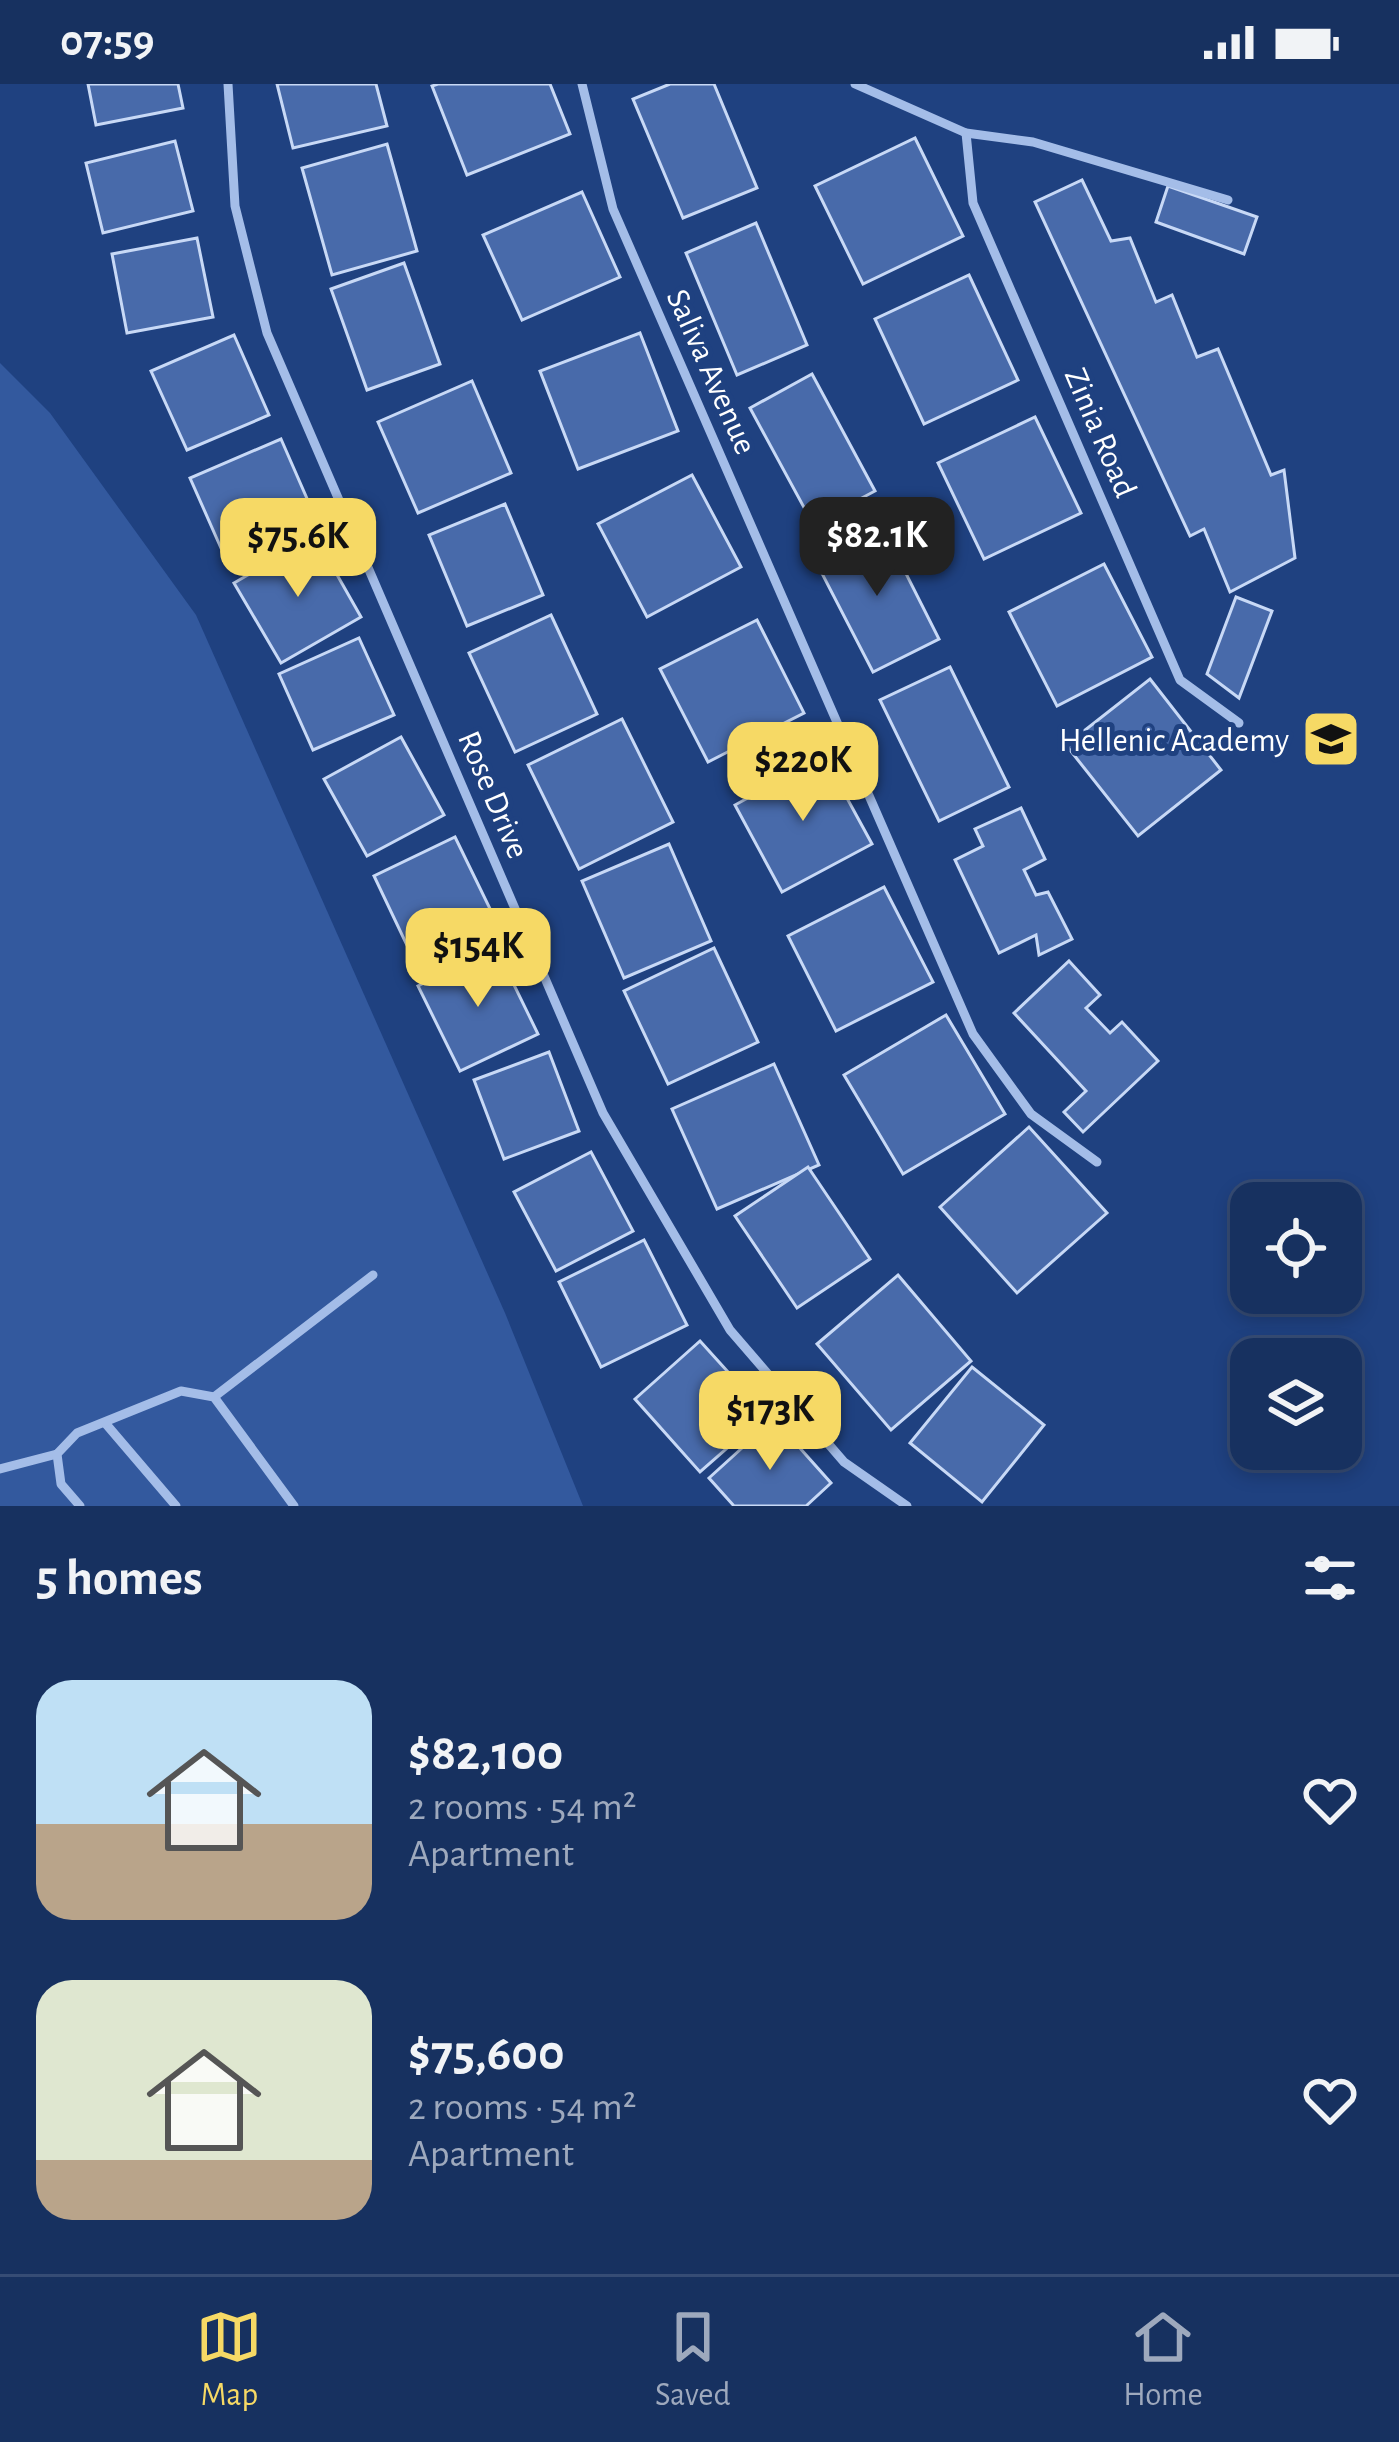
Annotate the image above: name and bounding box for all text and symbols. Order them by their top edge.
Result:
text: 07:59 [60,19,154,64]
street label: Saliva Avenue [660,285,762,459]
street label: Zinia Road [1058,364,1142,502]
pin: $82.1K [779,497,975,599]
pin: $75.6K [200,498,396,600]
text: $82.1K [827,516,927,555]
text: $75.6K [247,517,349,556]
school or university icon: Hellenic Academy [1300,708,1362,770]
pin: $220K [719,722,887,824]
place label: Hellenic Academy [1059,725,1289,758]
street label: Rose Drive [451,726,534,863]
text: $220K [754,741,852,780]
pin: $154K [394,908,562,1010]
text: $154K [433,927,523,966]
map controls [1230,1182,1362,1470]
button: locate [1230,1182,1362,1314]
button: layers [1230,1338,1362,1470]
pin: $173K [686,1371,854,1473]
text: $173K [726,1390,814,1429]
icon: filters [1297,1545,1363,1611]
text: 5 homes [36,1553,203,1604]
icon: home [132,1728,276,1872]
text: $82,100 [408,1728,563,1779]
icon: heart [1297,1767,1363,1833]
text: 2 rooms · 54 m² [408,1788,636,1827]
text: Apartment [408,1835,574,1874]
icon: home [132,2028,276,2172]
text: $75,600 [408,2028,564,2079]
icon: heart [1297,2067,1363,2133]
text: 2 rooms · 54 m² [408,2088,636,2127]
text: Apartment [408,2135,574,2174]
tab: Map [196,2304,262,2416]
tab: Saved [655,2304,731,2416]
tab: Home [1123,2304,1203,2416]

